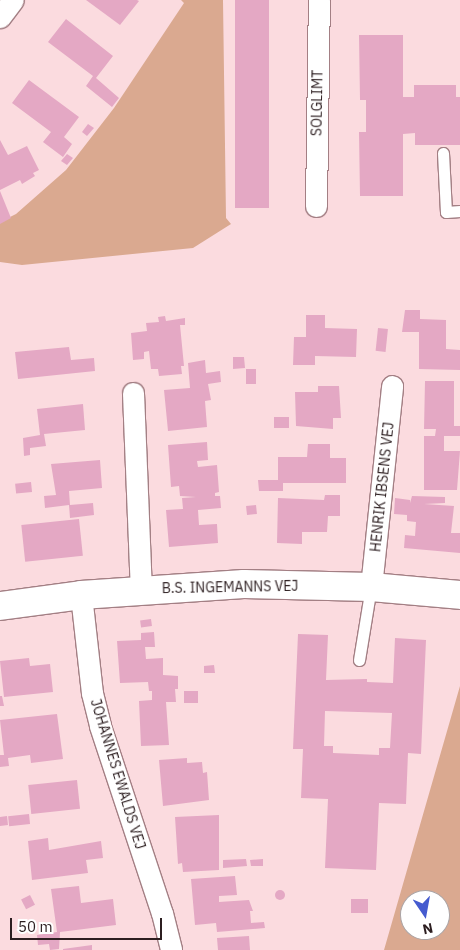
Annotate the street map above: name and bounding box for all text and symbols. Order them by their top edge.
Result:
street label: SOLGLIMT [308,70,326,136]
street label: HENRIK IBSENS VEJ [367,421,397,553]
street label: B.S. INGEMANNS VEJ [162,577,298,597]
street label: JOHANNES EWALDS VEJ [87,697,149,851]
north arrow [400,890,450,940]
scale bar [12,908,165,940]
text: 50 m [18,917,53,936]
text: N [421,919,435,939]

